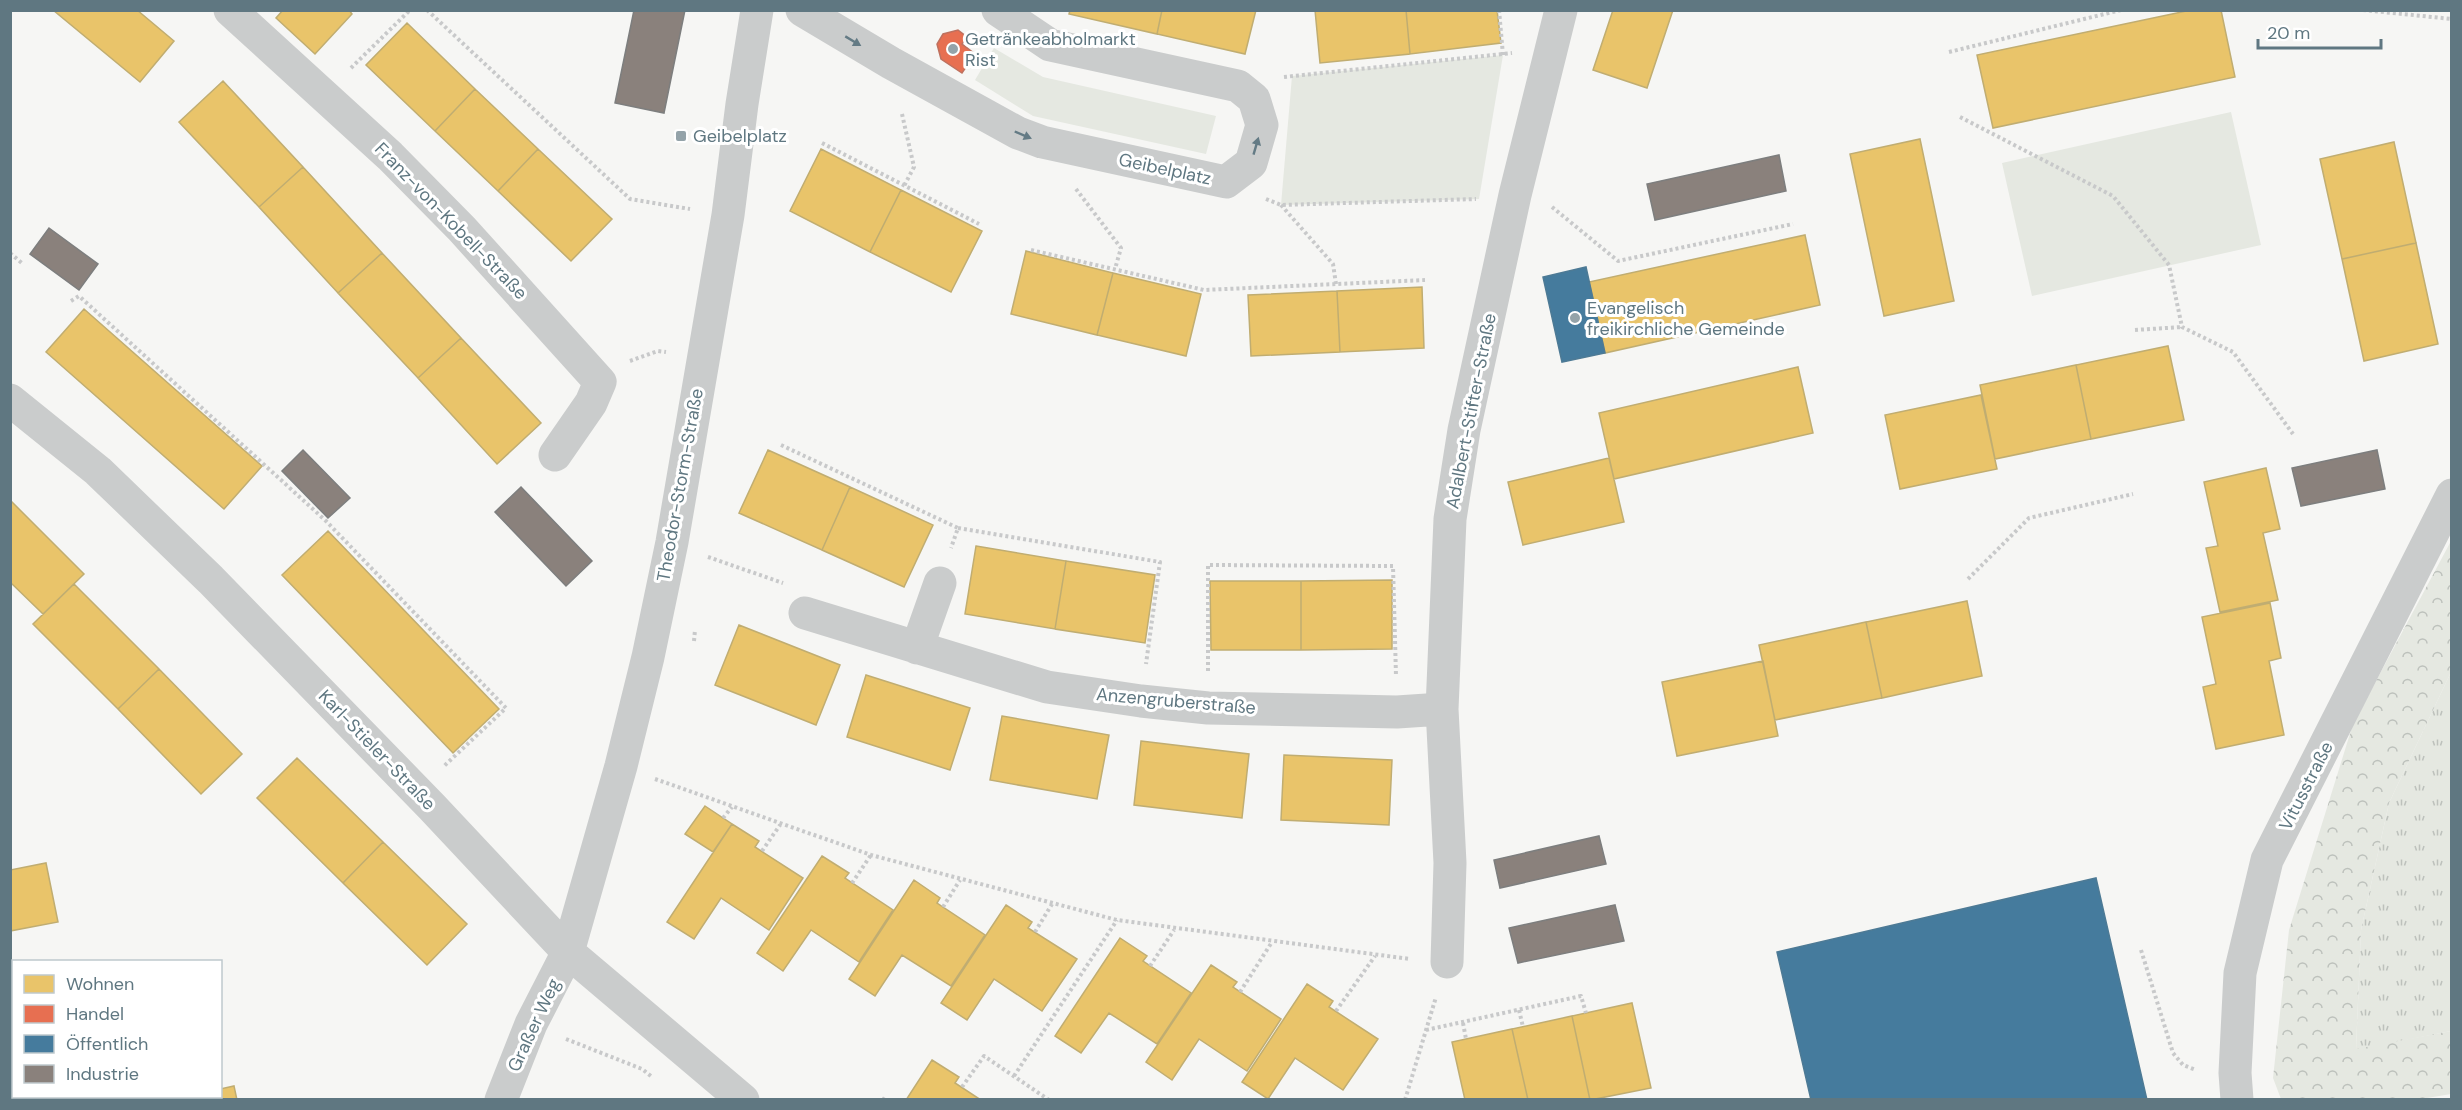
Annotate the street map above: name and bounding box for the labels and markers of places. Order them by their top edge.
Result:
place label: Getränkeabholmarkt Rist [965,27,1136,72]
marker: Getränkeabholmarkt Rist [946,42,960,56]
place label: Geibelplatz [693,124,787,148]
marker: Geibelplatz [674,129,688,143]
place label: Evangelisch freikirchliche Gemeinde [1587,296,1785,341]
marker: Evangelisch freikirchliche Gemeinde [1568,311,1582,325]

